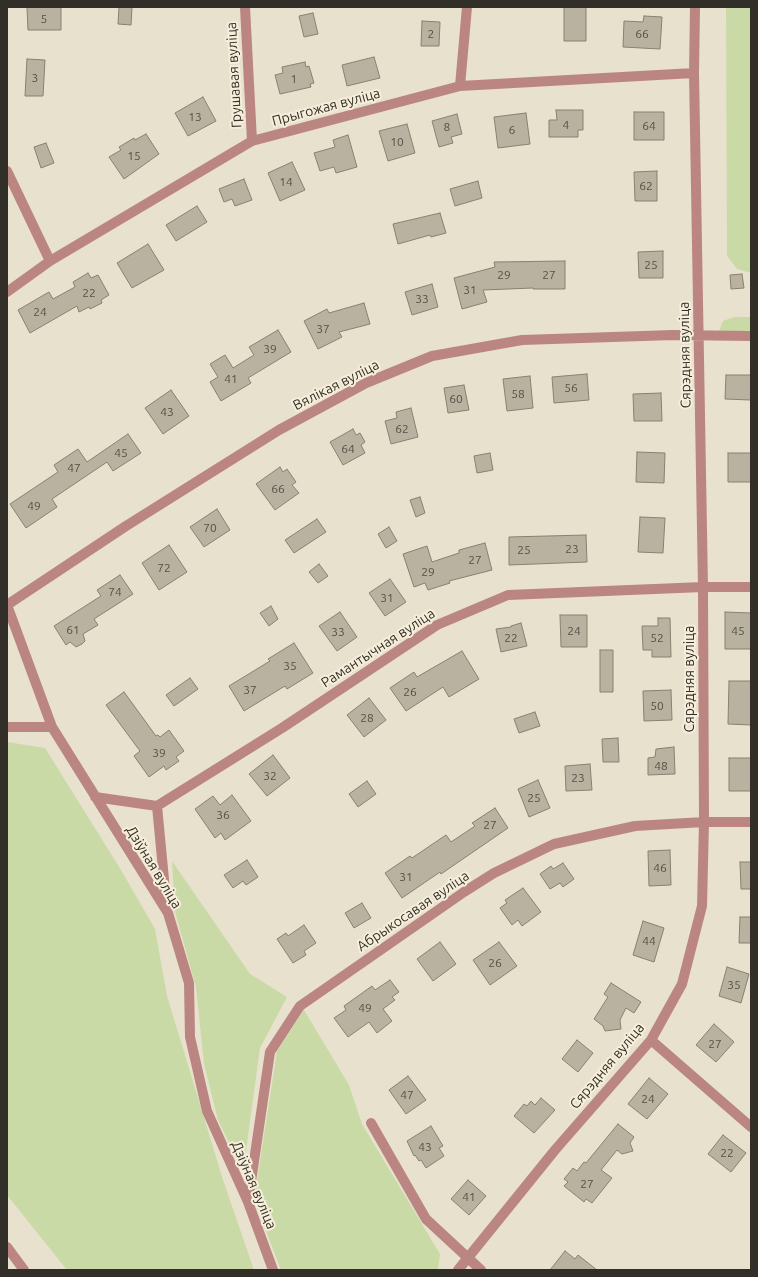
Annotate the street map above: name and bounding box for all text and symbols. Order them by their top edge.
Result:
house number: 5 [41,12,47,26]
street label: Грушавая вуліца [223,22,245,128]
house number: 2 [428,27,434,41]
house number: 66 [635,27,649,41]
house number: 3 [32,71,38,85]
house number: 1 [291,72,297,86]
street label: Прыгожая вуліца [270,84,382,130]
house number: 13 [188,110,202,124]
house number: 4 [563,118,569,132]
house number: 64 [642,119,656,133]
house number: 8 [444,120,450,134]
house number: 6 [509,123,515,137]
house number: 10 [390,135,404,149]
house number: 15 [127,149,141,163]
house number: 14 [279,175,293,189]
house number: 62 [639,179,653,193]
house number: 25 [644,258,658,272]
house number: 29 [497,268,511,282]
house number: 27 [542,268,556,282]
house number: 31 [463,283,477,297]
house number: 22 [82,286,96,300]
house number: 33 [415,292,429,306]
street label: Сярэдняя вуліца [676,301,694,409]
house number: 24 [33,305,47,319]
house number: 37 [316,322,330,336]
house number: 39 [263,342,277,356]
street label: Вялікая вуліца [290,356,382,414]
house number: 41 [224,372,238,386]
house number: 56 [564,381,578,395]
house number: 58 [511,387,525,401]
house number: 60 [449,392,463,406]
house number: 43 [160,405,174,419]
house number: 62 [395,422,409,436]
house number: 64 [341,442,355,456]
house number: 45 [114,446,128,460]
house number: 47 [67,461,81,475]
house number: 66 [271,482,285,496]
house number: 49 [27,499,41,513]
house number: 70 [203,521,217,535]
house number: 23 [565,542,579,556]
house number: 25 [517,543,531,557]
house number: 27 [468,553,482,567]
house number: 72 [157,561,171,575]
house number: 29 [421,565,435,579]
house number: 74 [108,585,122,599]
house number: 31 [380,591,394,605]
street label: Рамантычная вуліца [318,605,438,691]
house number: 61 [66,623,80,637]
house number: 24 [567,624,581,638]
house number: 45 [731,624,745,638]
house number: 33 [331,625,345,639]
street label: Сярэдняя вуліца [681,626,697,732]
house number: 22 [504,631,518,645]
house number: 52 [650,631,664,645]
house number: 35 [283,659,297,673]
house number: 37 [243,683,257,697]
house number: 26 [403,685,417,699]
house number: 50 [650,699,664,713]
house number: 28 [360,711,374,725]
house number: 39 [152,746,166,760]
house number: 48 [654,759,668,773]
house number: 32 [263,769,277,783]
house number: 23 [571,771,585,785]
house number: 25 [527,791,541,805]
house number: 36 [216,808,230,822]
house number: 27 [483,818,497,832]
street label: Дзіўная вуліца [123,822,185,912]
house number: 46 [653,861,667,875]
street label: Абрыкосавая вуліца [354,867,472,955]
house number: 31 [399,870,413,884]
house number: 44 [642,934,656,948]
house number: 26 [488,956,502,970]
house number: 35 [727,978,741,992]
house number: 49 [358,1001,372,1015]
street label: Сярэдняя вуліца [566,1020,648,1112]
house number: 27 [708,1037,722,1051]
house number: 47 [400,1088,414,1102]
house number: 24 [641,1092,655,1106]
street label: Дзіўная вуліца [228,1139,280,1231]
house number: 43 [418,1140,432,1154]
house number: 22 [720,1146,734,1160]
house number: 27 [580,1177,594,1191]
house number: 41 [462,1190,476,1204]

